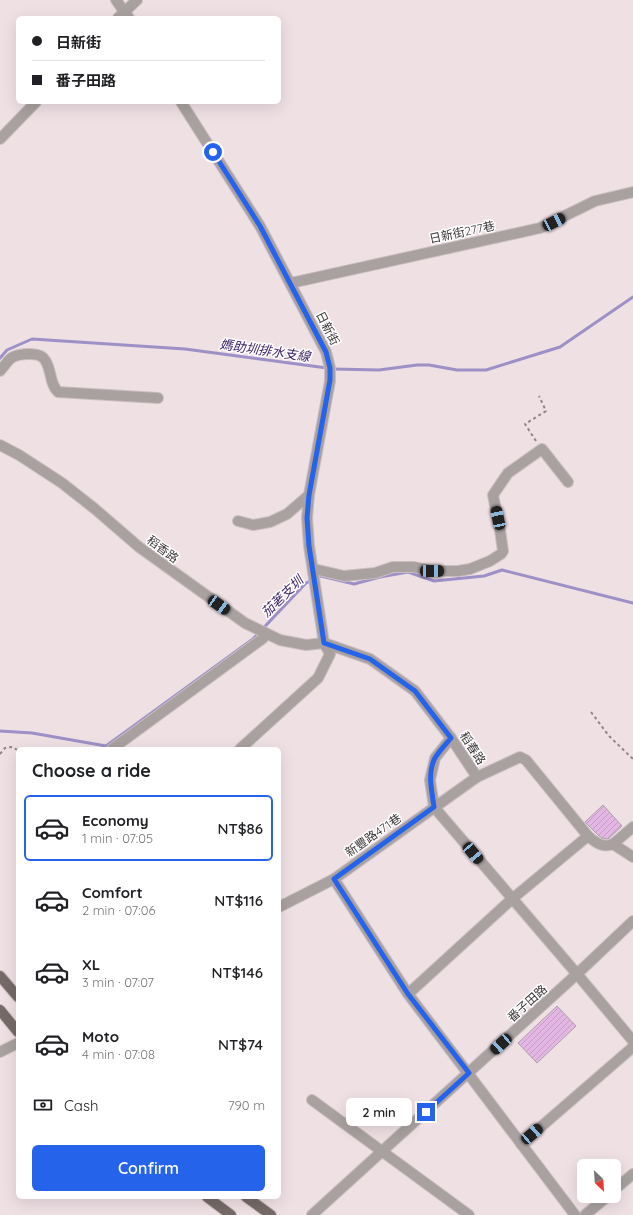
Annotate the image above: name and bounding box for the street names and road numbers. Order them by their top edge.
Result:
street label: 日新街277巷 [428,218,496,246]
street label: 日新街 [313,309,343,347]
street label: 稻香路 [144,532,182,566]
street label: 稻春路 [457,729,489,767]
street label: 新豐路471巷 [342,810,404,860]
street label: 番子田路 [504,981,550,1025]

